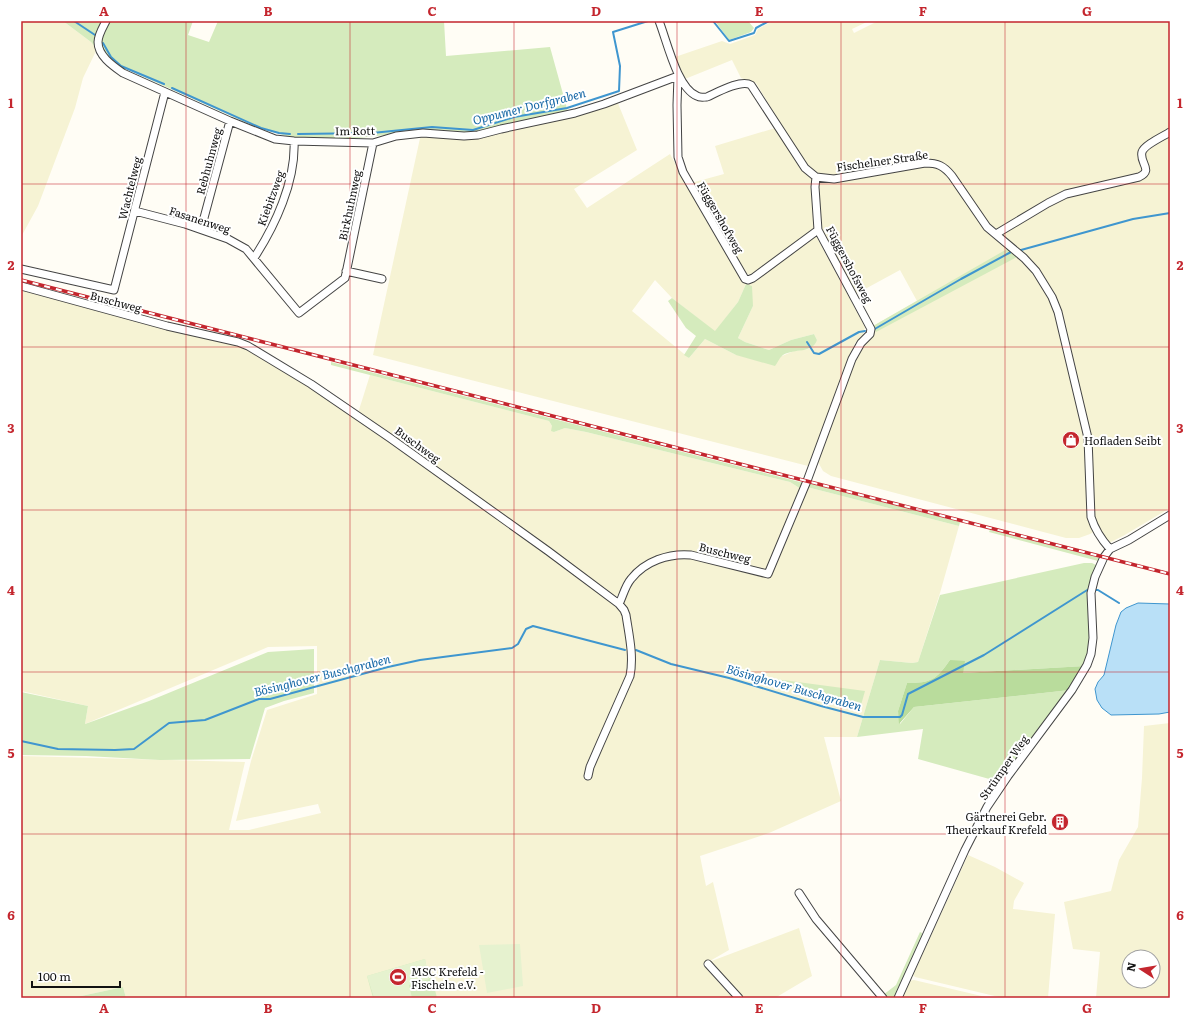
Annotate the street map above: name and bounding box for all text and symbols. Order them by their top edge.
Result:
text: A [99,1,109,20]
text: B [264,1,273,20]
text: C [427,1,437,20]
text: D [591,1,601,20]
text: E [755,1,764,20]
text: F [919,1,927,20]
text: G [1082,1,1092,20]
water label: Oppumer Dorfgraben [471,83,587,129]
text: 1 [8,93,14,112]
text: 1 [1177,93,1183,112]
street label: Im Rott [335,122,376,138]
street label: Rebhuhnweg [191,125,225,196]
street label: Fischelner Straße [835,146,929,174]
street label: Wachtelweg [113,154,145,221]
street label: Kiebitzweg [253,167,288,228]
street label: Birkhuhnweg [334,167,364,242]
street label: Függershofweg [694,178,748,257]
street label: Fasanenweg [167,202,234,237]
street label: Függershofsweg [823,223,877,306]
text: 2 [8,255,15,274]
text: 2 [1177,255,1184,274]
street label: Buschweg [89,286,144,316]
text: 3 [7,418,15,437]
text: 3 [1176,418,1184,437]
street label: Buschweg [392,422,445,466]
shop icon: Hofladen Seibt [1061,430,1081,450]
place label: Hofladen Seibt [1084,432,1162,448]
street label: Buschweg [698,538,753,566]
text: 4 [7,580,15,599]
text: 4 [1176,580,1184,599]
water label: Bösinghover Buschgraben [252,649,392,701]
water label: Bösinghover Buschgraben [724,659,864,715]
street label: Strümper Weg [975,731,1032,803]
text: 5 [7,743,15,762]
text: 5 [1176,743,1184,762]
place label: Gärtnerei Gebr. Theuerkauf Krefeld [945,808,1047,837]
building icon: Gärtnerei Gebr. Theuerkauf Krefeld [1050,812,1070,832]
text: 6 [7,905,15,924]
text: 6 [1176,905,1184,924]
north arrow [1121,949,1161,989]
text: N [1121,961,1139,973]
scale bar [32,963,120,989]
place label: MSC Krefeld - Fischeln e.V. [411,963,484,992]
text: 100 m [38,967,71,985]
sports icon: MSC Krefeld - Fischeln e.V. [388,967,408,987]
text: A [99,998,109,1017]
text: B [264,998,273,1017]
text: C [427,998,437,1017]
text: D [591,998,601,1017]
text: E [755,998,764,1017]
text: F [919,998,927,1017]
text: G [1082,998,1092,1017]

